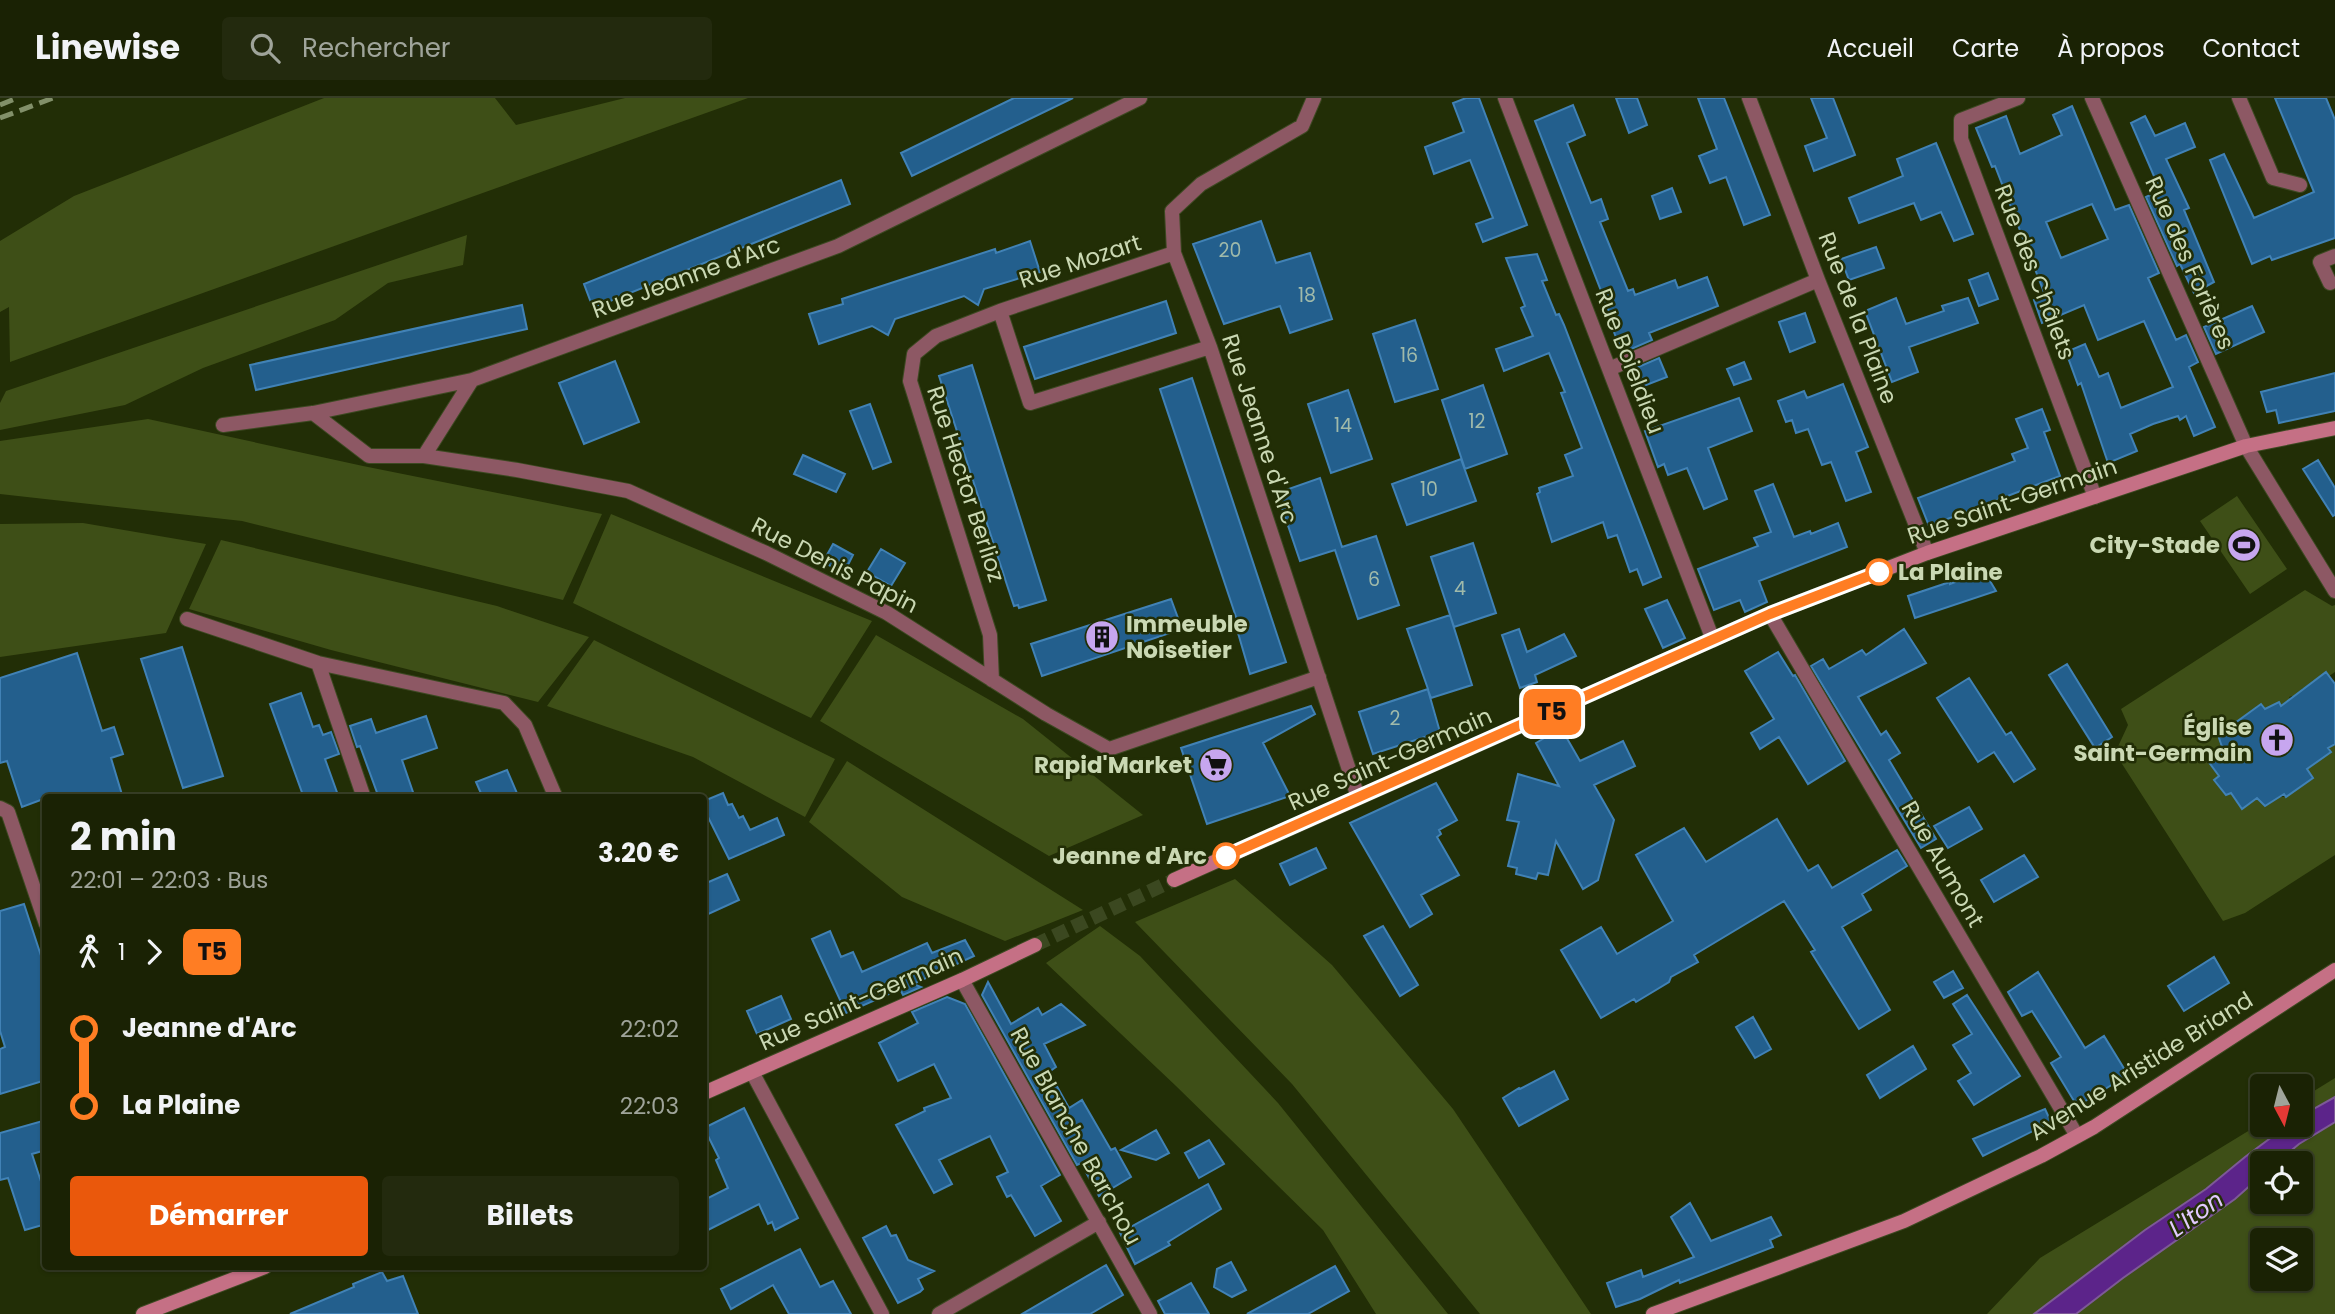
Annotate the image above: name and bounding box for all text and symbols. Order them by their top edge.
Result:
search box [222,17,712,80]
text: Linewise [35,24,180,71]
icon: search [246,29,284,67]
text: Rechercher [302,30,451,66]
text: Accueil [1827,32,1914,65]
text: Carte [1952,32,2019,65]
text: À propos [2057,32,2164,65]
text: Contact [2202,32,2300,65]
street label: Rue des Forières [2137,171,2243,355]
street label: Rue des Châlets [1987,180,2083,364]
street label: Rue Mozart [1015,226,1145,296]
street label: Rue Jeanne d'Arc [587,228,785,326]
street label: Rue de la Plaine [1811,228,1905,408]
house number: 20 [1219,237,1241,264]
house number: 18 [1298,282,1316,309]
street label: Rue Boieldieu [1588,284,1672,438]
street label: Rue Jeanne d'Arc [1214,330,1306,528]
house number: 16 [1400,342,1418,369]
street label: Rue Hector Berlioz [919,382,1013,586]
house number: 12 [1468,408,1486,435]
house number: 14 [1334,412,1352,439]
street label: Rue Saint-Germain [1903,450,2121,552]
house number: 10 [1420,476,1438,503]
street label: Rue Denis Papin [746,509,924,621]
sports icon: City-Stade [2225,526,2263,564]
place label: City-Stade [2090,529,2220,561]
place label: La Plaine [1898,556,2003,588]
marker: La Plaine [1866,559,1892,585]
house number: 6 [1368,566,1380,593]
house number: 4 [1454,575,1466,602]
place label: Immeuble Noisetier [1126,608,1248,666]
building icon: Immeuble Noisetier [1083,618,1121,656]
line badge: T5 [1520,689,1584,735]
text: T5 [1537,695,1567,728]
street label: Rue Saint-Germain [1283,700,1497,818]
house number: 2 [1390,705,1401,732]
place label: Église Saint-Germain [2073,711,2252,769]
church icon: Église Saint-Germain [2258,721,2296,759]
supermarket icon: Rapid'Market [1197,746,1235,784]
place label: Rapid'Market [1034,749,1192,781]
street label: Rue Aumont [1894,795,1992,933]
text: 2 min [70,810,177,863]
text: 3.20 € [598,835,679,871]
place label: Jeanne d'Arc [1052,840,1207,872]
marker: Jeanne d'Arc [1213,843,1239,869]
text: 22:01 – 22:03 · Bus [70,864,268,896]
icon: walk [70,933,108,971]
icon: forward [135,933,173,971]
text: T5 [197,935,227,968]
text: 1 [118,936,125,968]
street label: Rue Saint-Germain [754,940,968,1058]
street label: Avenue Aristide Briand [2023,984,2259,1148]
text: Jeanne d'Arc [122,1010,297,1046]
text: 22:02 [620,1013,679,1045]
street label: Rue Blanche Barchou [1003,1021,1149,1251]
north arrow [2250,1074,2314,1138]
map controls [2250,1074,2313,1291]
text: La Plaine [122,1087,240,1123]
text: 22:03 [620,1090,679,1122]
button: locate [2250,1151,2313,1214]
button: Démarrer [70,1176,368,1256]
button: Billets [382,1176,679,1256]
water label: L'Iton [2162,1183,2230,1244]
button: layers [2250,1228,2313,1291]

